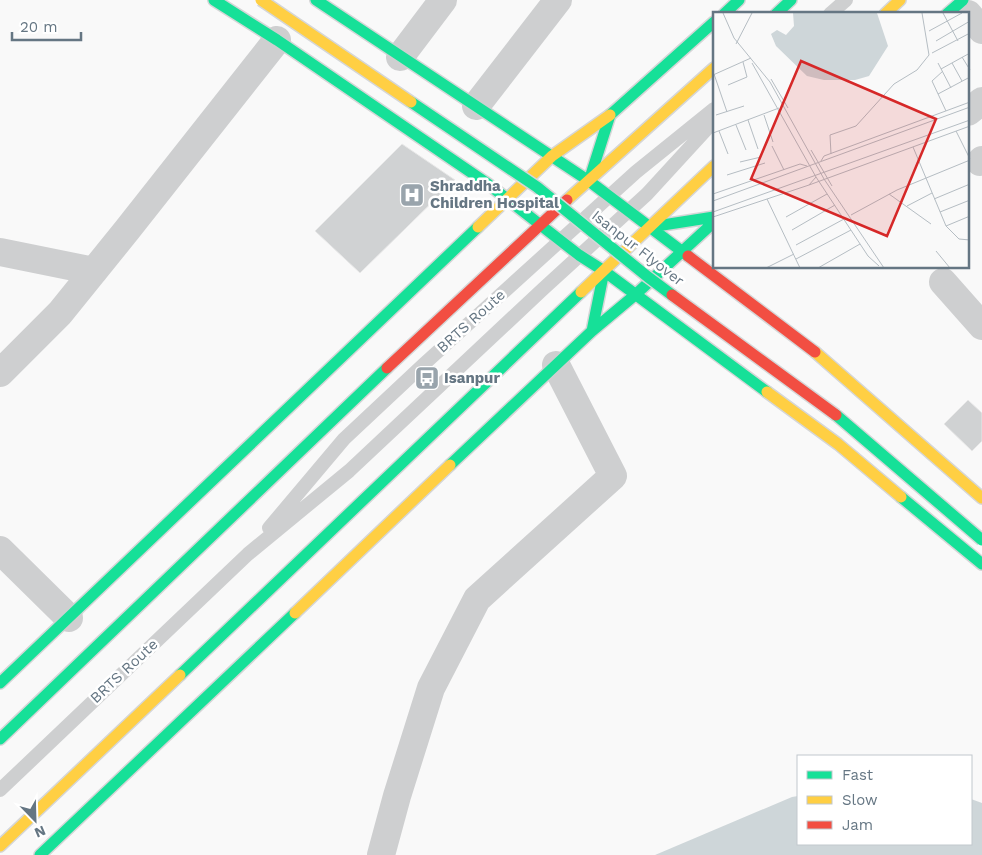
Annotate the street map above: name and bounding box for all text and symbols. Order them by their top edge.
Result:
scale bar [12,10,81,42]
inset map [713,12,970,269]
text: 20 m [20,18,58,36]
place label: Shraddha Children Hospital [430,177,559,212]
hospital icon: Shraddha Children Hospital [399,182,425,208]
street label: Isanpur Flyover [588,206,688,290]
street label: BRTS Route [433,286,509,356]
bus stop icon: Isanpur [414,365,440,391]
place label: Isanpur [444,369,500,387]
street label: BRTS Route [87,635,161,707]
legend [797,755,972,845]
text: Fast [842,766,874,784]
text: Slow [842,791,878,809]
north arrow [10,795,60,845]
text: Jam [842,816,873,834]
text: N [32,823,48,841]

